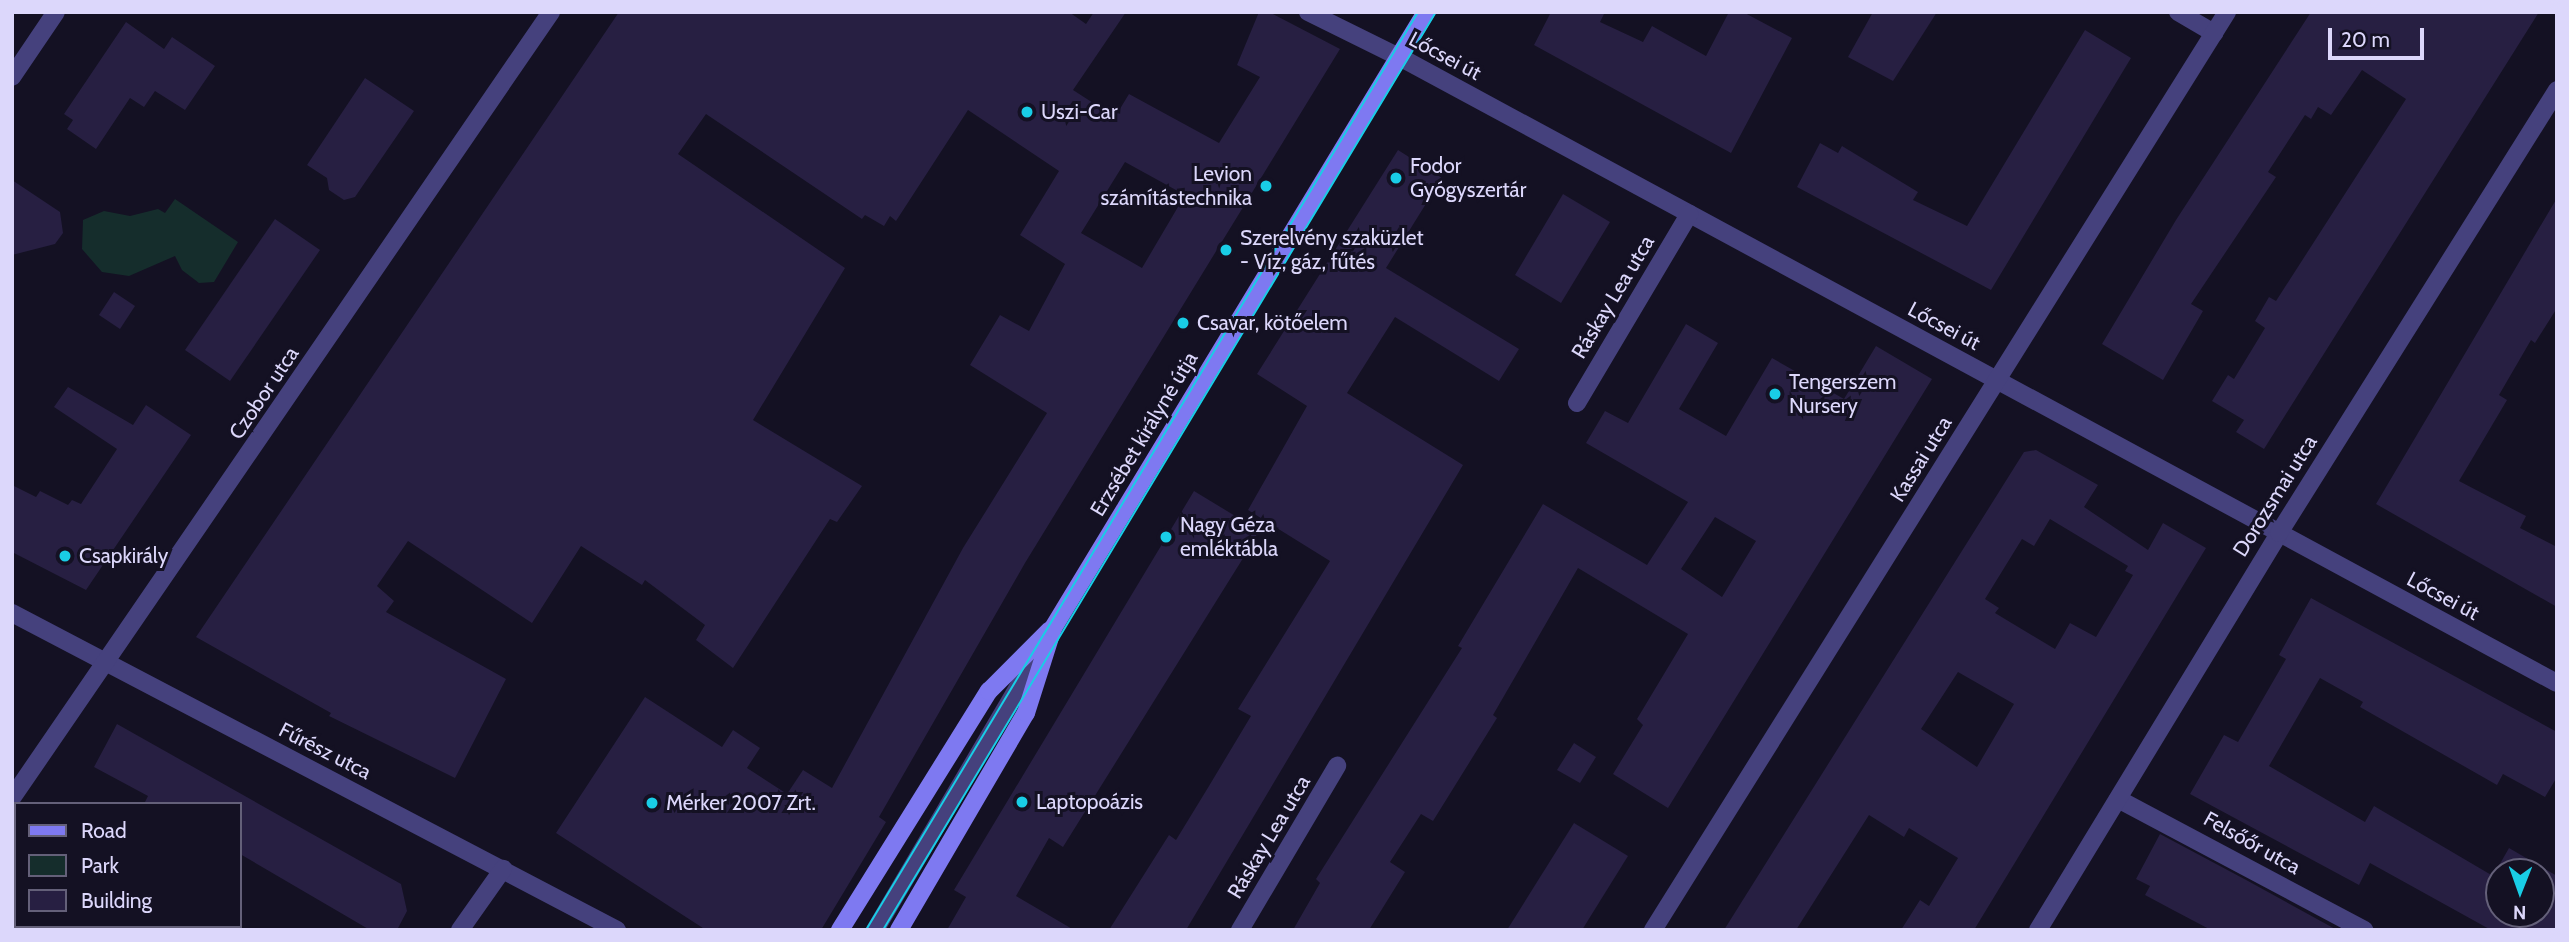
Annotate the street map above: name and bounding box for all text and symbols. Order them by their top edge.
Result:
scale bar [2331,14,2427,58]
street label: Lőcsei út [1405,26,1485,86]
text: 20 m [2341,27,2390,52]
place label: Uszi-Car [1041,99,1118,125]
marker: Uszi-Car [1019,104,1035,120]
place label: Fodor Gyógyszertár [1410,153,1526,203]
place label: Levion számítástechnika [1100,161,1252,211]
marker: Fodor Gyógyszertár [1388,170,1404,186]
marker: Levion számítástechnika [1258,178,1274,194]
place label: Szerelvény szaküzlet - Víz, gáz, fűtés [1240,225,1424,275]
street label: Ráskay Lea utca [1566,231,1660,363]
marker: Szerelvény szaküzlet - Víz, gáz, fűtés [1218,242,1234,258]
street label: Lőcsei út [1904,296,1984,356]
place label: Csavar, kötőelem [1197,310,1348,336]
marker: Csavar, kötőelem [1175,315,1191,331]
street label: Czobor utca [224,342,304,444]
street label: Erzsébet királyné útja [1085,347,1203,521]
place label: Tengerszem Nursery [1789,369,1896,419]
marker: Tengerszem Nursery [1767,386,1783,402]
street label: Kassai utca [1885,412,1957,506]
street label: Dorozsmai utca [2228,431,2322,561]
place label: Nagy Géza emléktábla [1180,512,1278,562]
marker: Nagy Géza emléktábla [1158,529,1174,545]
place label: Csapkirály [79,543,168,569]
marker: Csapkirály [57,548,73,564]
street label: Lőcsei út [2403,566,2483,626]
street label: Fűrész utca [275,717,375,785]
street label: Ráskay Lea utca [1222,771,1316,903]
place label: Laptopoázis [1036,789,1143,815]
place label: Mérker 2007 Zrt. [666,790,816,816]
marker: Laptopoázis [1014,794,1030,810]
marker: Mérker 2007 Zrt. [644,795,660,811]
legend [14,802,242,928]
street label: Felsőőr utca [2199,806,2305,880]
text: Road [81,818,127,843]
text: Park [81,853,119,878]
north arrow [2485,858,2555,928]
text: Building [81,888,152,913]
text: N [2513,901,2527,924]

